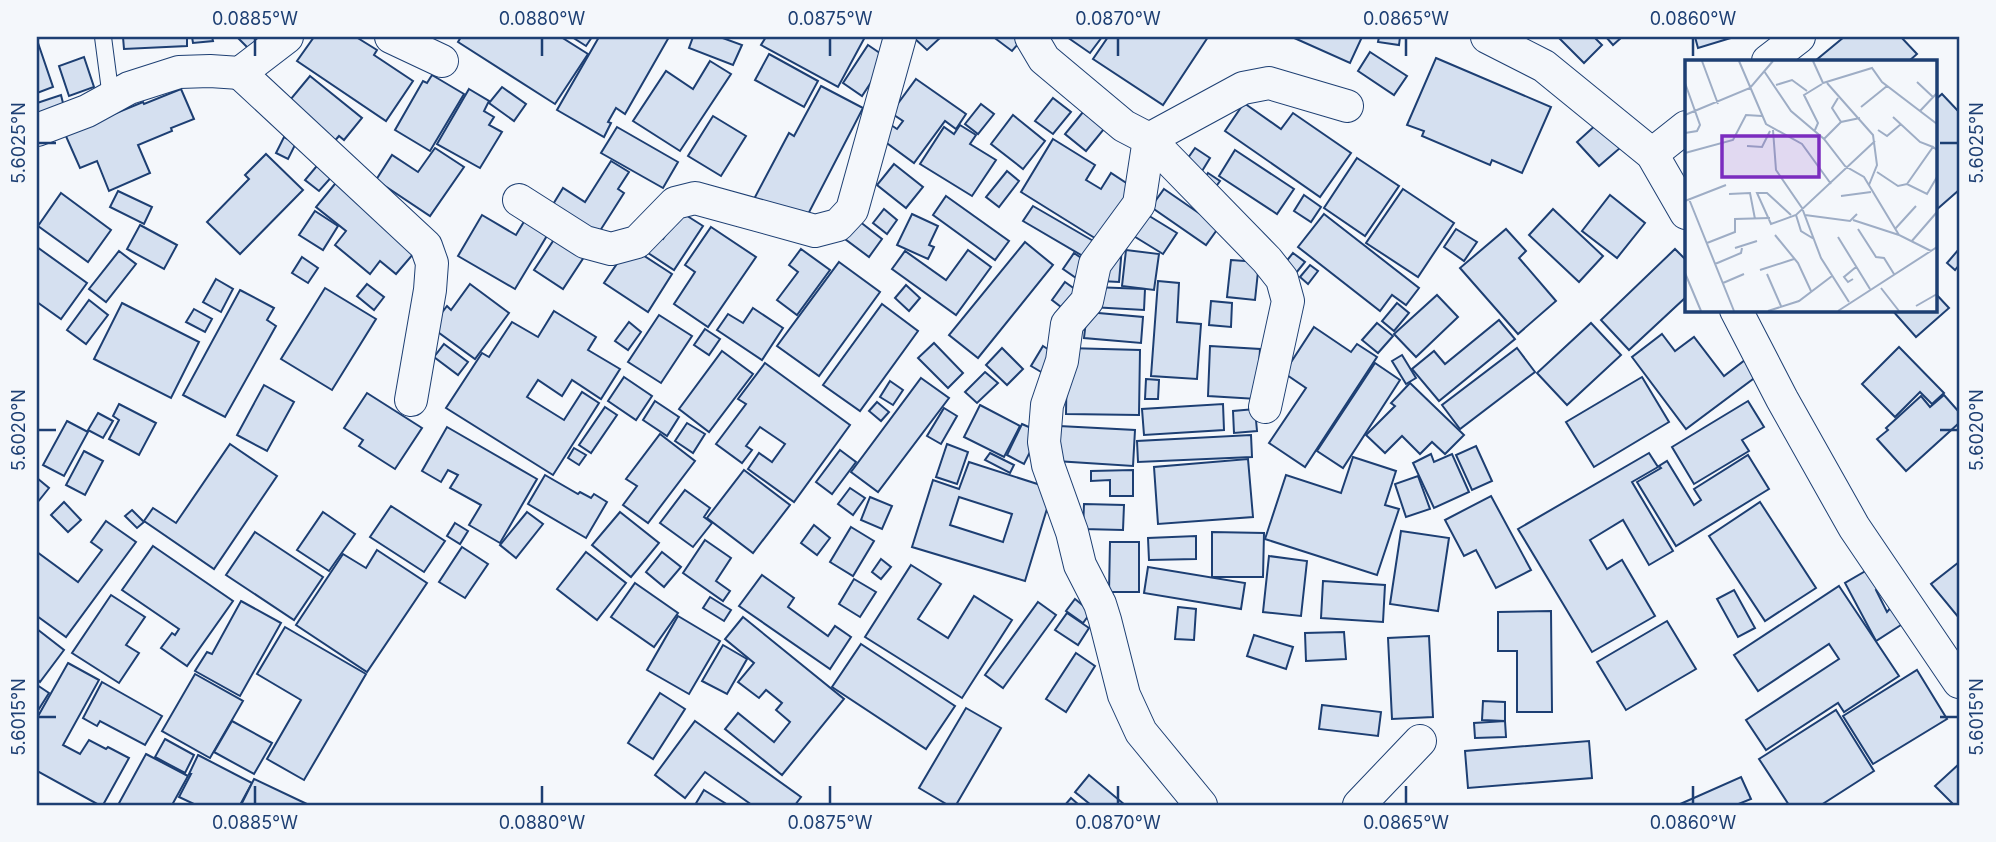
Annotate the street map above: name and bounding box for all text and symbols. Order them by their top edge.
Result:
text: 0.0885°W [212,8,298,29]
text: 0.0880°W [499,8,586,29]
text: 0.0875°W [787,8,873,29]
text: 0.0870°W [1075,8,1161,29]
text: 0.0865°W [1363,8,1449,29]
text: 0.0860°W [1650,8,1737,29]
inset map [1685,60,1937,312]
text: 5.6025°N [8,102,29,184]
text: 5.6025°N [1966,102,1987,184]
text: 5.6020°N [8,389,29,471]
text: 5.6020°N [1966,389,1987,471]
text: 5.6015°N [8,678,29,756]
text: 5.6015°N [1966,678,1987,756]
text: 0.0885°W [212,812,298,833]
text: 0.0880°W [499,812,586,833]
text: 0.0875°W [787,812,873,833]
text: 0.0870°W [1075,812,1161,833]
text: 0.0865°W [1363,812,1449,833]
text: 0.0860°W [1650,812,1737,833]

